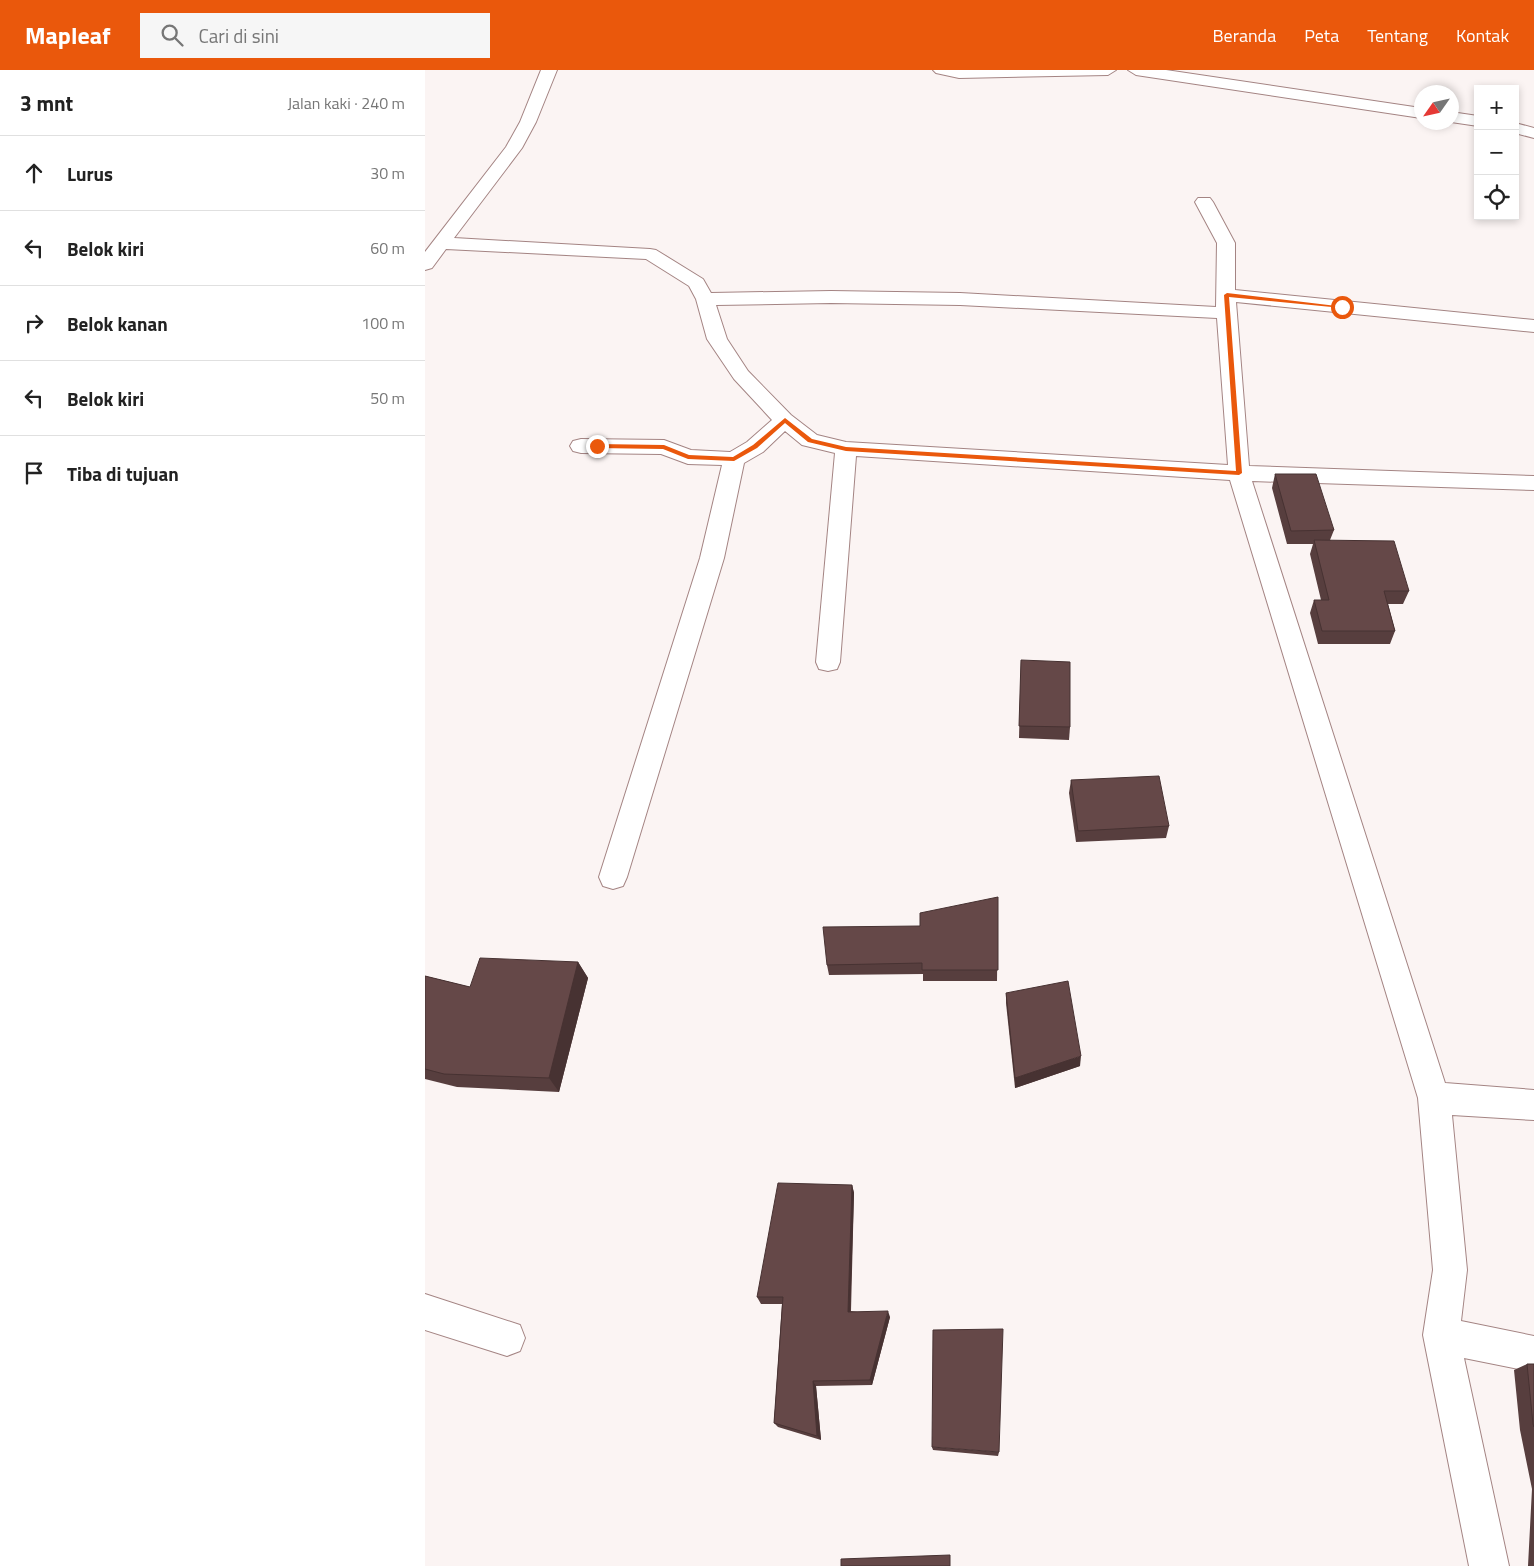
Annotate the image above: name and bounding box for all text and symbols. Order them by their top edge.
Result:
search box [140,13,490,58]
text: Mapleaf [25,17,110,53]
icon: search [158,21,186,49]
text: Cari di sini [198,21,279,50]
text: Beranda [1213,22,1276,49]
text: Peta [1304,22,1339,49]
text: Tentang [1367,22,1428,49]
text: Kontak [1456,22,1509,49]
north arrow [1414,85,1459,130]
map controls [1474,85,1519,220]
button: + [1474,85,1519,130]
text: 3 mnt [20,87,73,119]
text: Jalan kaki · 240 m [287,91,405,115]
button: − [1474,130,1519,175]
icon: ahead [20,159,48,187]
text: Lurus [67,159,113,188]
text: 30 m [370,161,405,185]
button: locate [1474,175,1519,220]
icon: left [20,234,48,262]
text: Belok kiri [67,234,144,263]
text: 60 m [370,236,405,260]
route start [1331,296,1354,319]
icon: right [20,309,48,337]
text: Belok kanan [67,309,168,338]
text: 100 m [361,311,405,335]
icon: left [20,384,48,412]
text: Belok kiri [67,384,144,413]
text: 50 m [370,386,405,410]
route end [586,435,609,458]
icon: arrive [20,459,48,487]
text: Tiba di tujuan [67,459,179,488]

